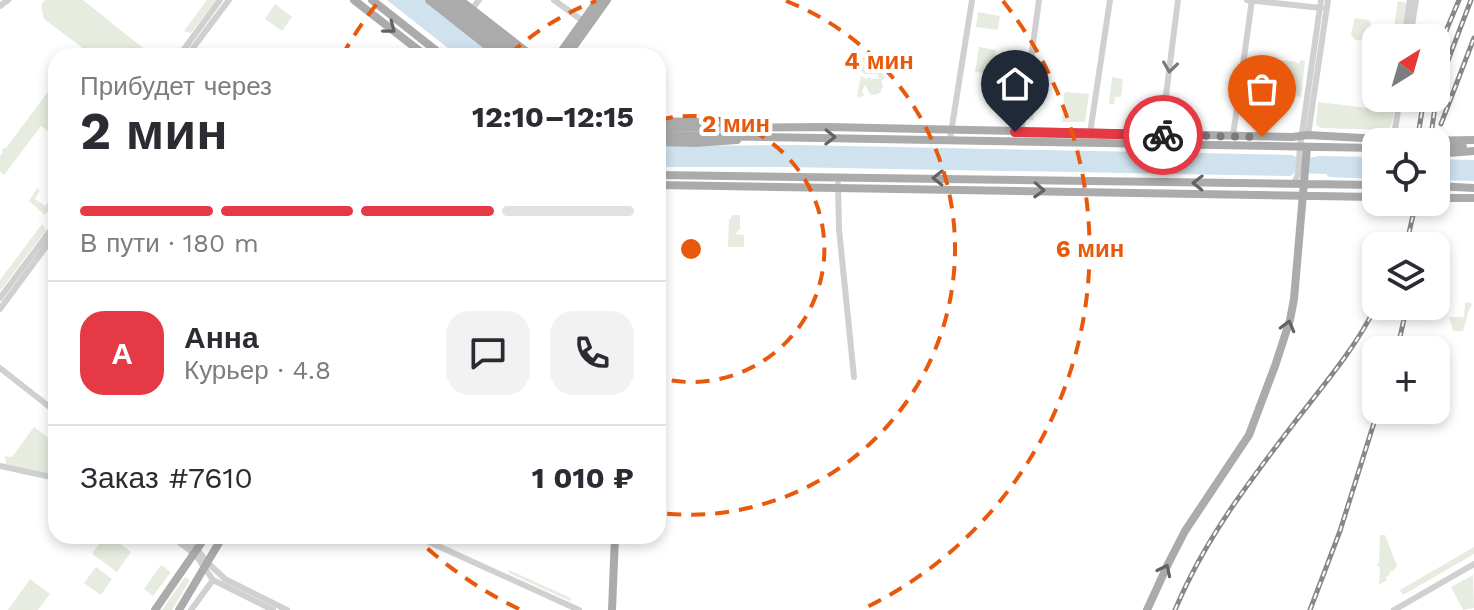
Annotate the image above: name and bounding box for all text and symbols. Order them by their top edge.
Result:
one-way arrow [381,18,395,33]
north arrow [1362,24,1450,112]
map controls [1362,24,1450,424]
text: 4 мин [844,47,914,75]
pin [981,50,1049,132]
pin [1228,55,1296,137]
one-way arrow [1161,61,1178,74]
icon: home [993,62,1037,106]
icon: bag [1240,67,1284,111]
text: Прибудет через [80,71,272,101]
courier [1123,95,1203,175]
text: 12:10–12:15 [472,99,634,134]
text: 2 мин [80,101,228,162]
text: 2 мин [702,110,770,138]
icon: bike [1141,113,1185,157]
button: locate [1362,128,1450,216]
one-way arrow [824,129,837,146]
one-way arrow [931,170,944,187]
one-way arrow [1191,174,1204,191]
one-way arrow [1033,182,1046,199]
text: В пути · 180 m [80,228,259,258]
button: layers [1362,232,1450,320]
centre of rings [677,235,705,263]
text: 6 мин [1056,235,1124,263]
button: chat [446,311,530,395]
button: phone [550,311,634,395]
one-way arrow [1278,319,1295,333]
text: Анна [184,320,259,355]
text: А [111,336,133,371]
button: + [1362,336,1450,424]
text: Курьер · 4.8 [184,355,331,385]
text: Заказ #7610 [80,460,253,495]
text: 1 010 ₽ [532,460,634,495]
one-way arrow [1155,563,1171,578]

